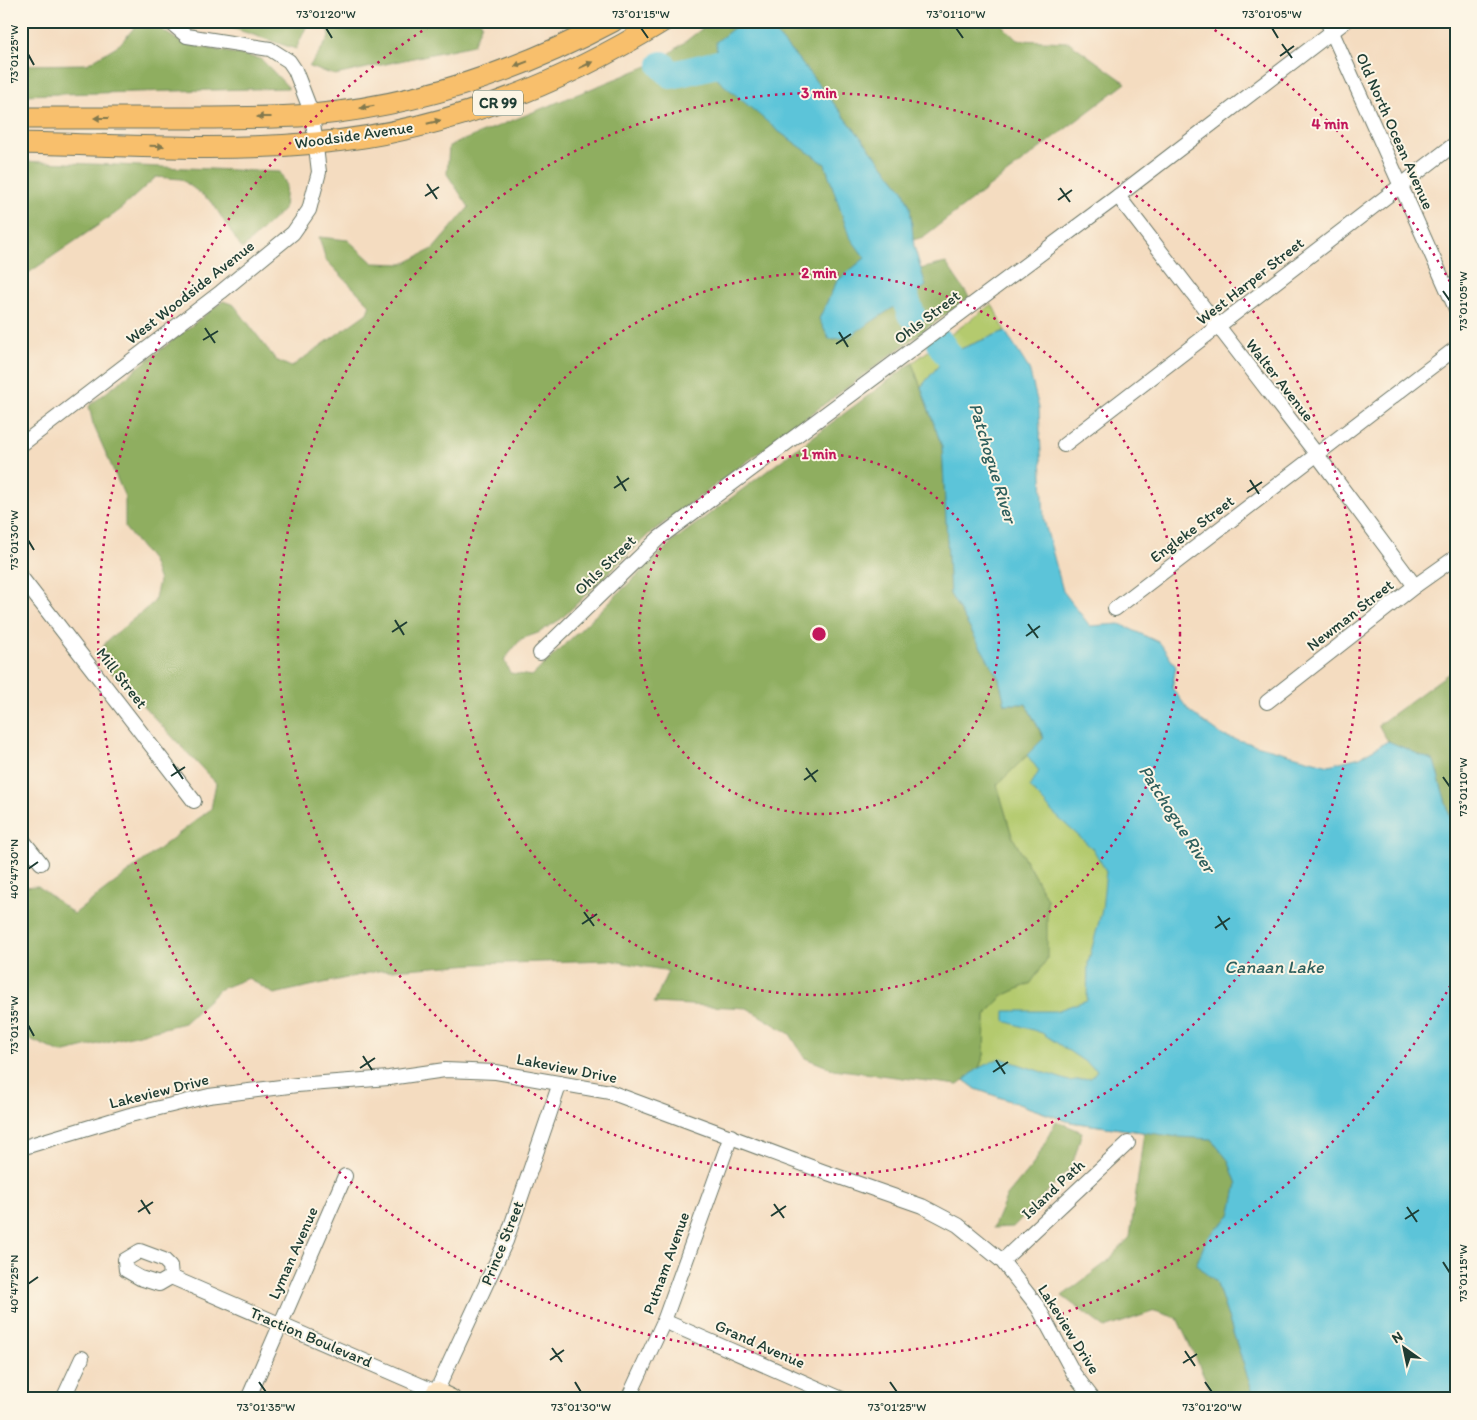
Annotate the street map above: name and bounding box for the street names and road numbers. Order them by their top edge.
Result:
street label: Old North Ocean Avenue [1352,50,1438,212]
road number: CR 99 [473,90,523,116]
street label: Woodside Avenue [294,117,414,153]
street label: West Harper Street [1192,233,1308,329]
street label: West Woodside Avenue [122,236,258,348]
street label: Ohls Street [890,286,964,348]
street label: Walter Avenue [1242,335,1318,425]
street label: Engleke Street [1146,491,1238,567]
street label: Ohls Street [570,531,640,599]
street label: Newman Street [1303,575,1397,655]
street label: Mill Street [92,644,152,712]
street label: Lakeview Drive [515,1049,619,1087]
street label: Lakeview Drive [107,1069,211,1113]
street label: Island Path [1018,1155,1089,1223]
street label: Prince Street [476,1198,528,1288]
street label: Lyman Avenue [264,1204,322,1302]
street label: Putnam Avenue [639,1209,693,1317]
street label: Lakeview Drive [1034,1281,1104,1378]
street label: Traction Boulevard [247,1303,375,1371]
street label: Grand Avenue [712,1316,808,1372]

